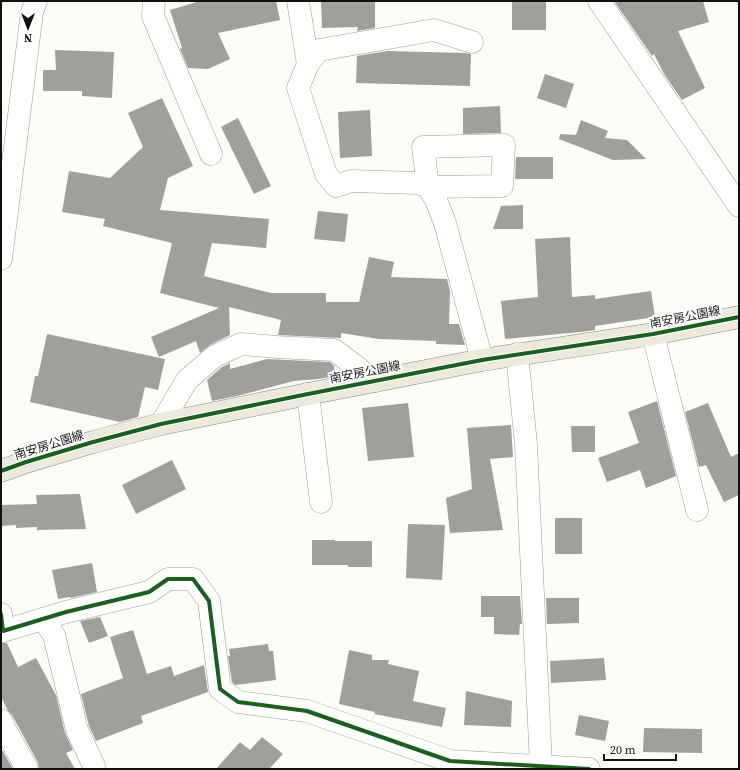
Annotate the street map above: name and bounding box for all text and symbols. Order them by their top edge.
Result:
north arrow [8,8,48,48]
text: N [24,30,32,45]
street label: 南安房公園線 [648,302,722,332]
street label: 南安房公園線 [328,357,402,387]
street label: 南安房公園線 [12,427,86,463]
scale bar [604,736,676,762]
text: 20 m [610,742,636,758]

